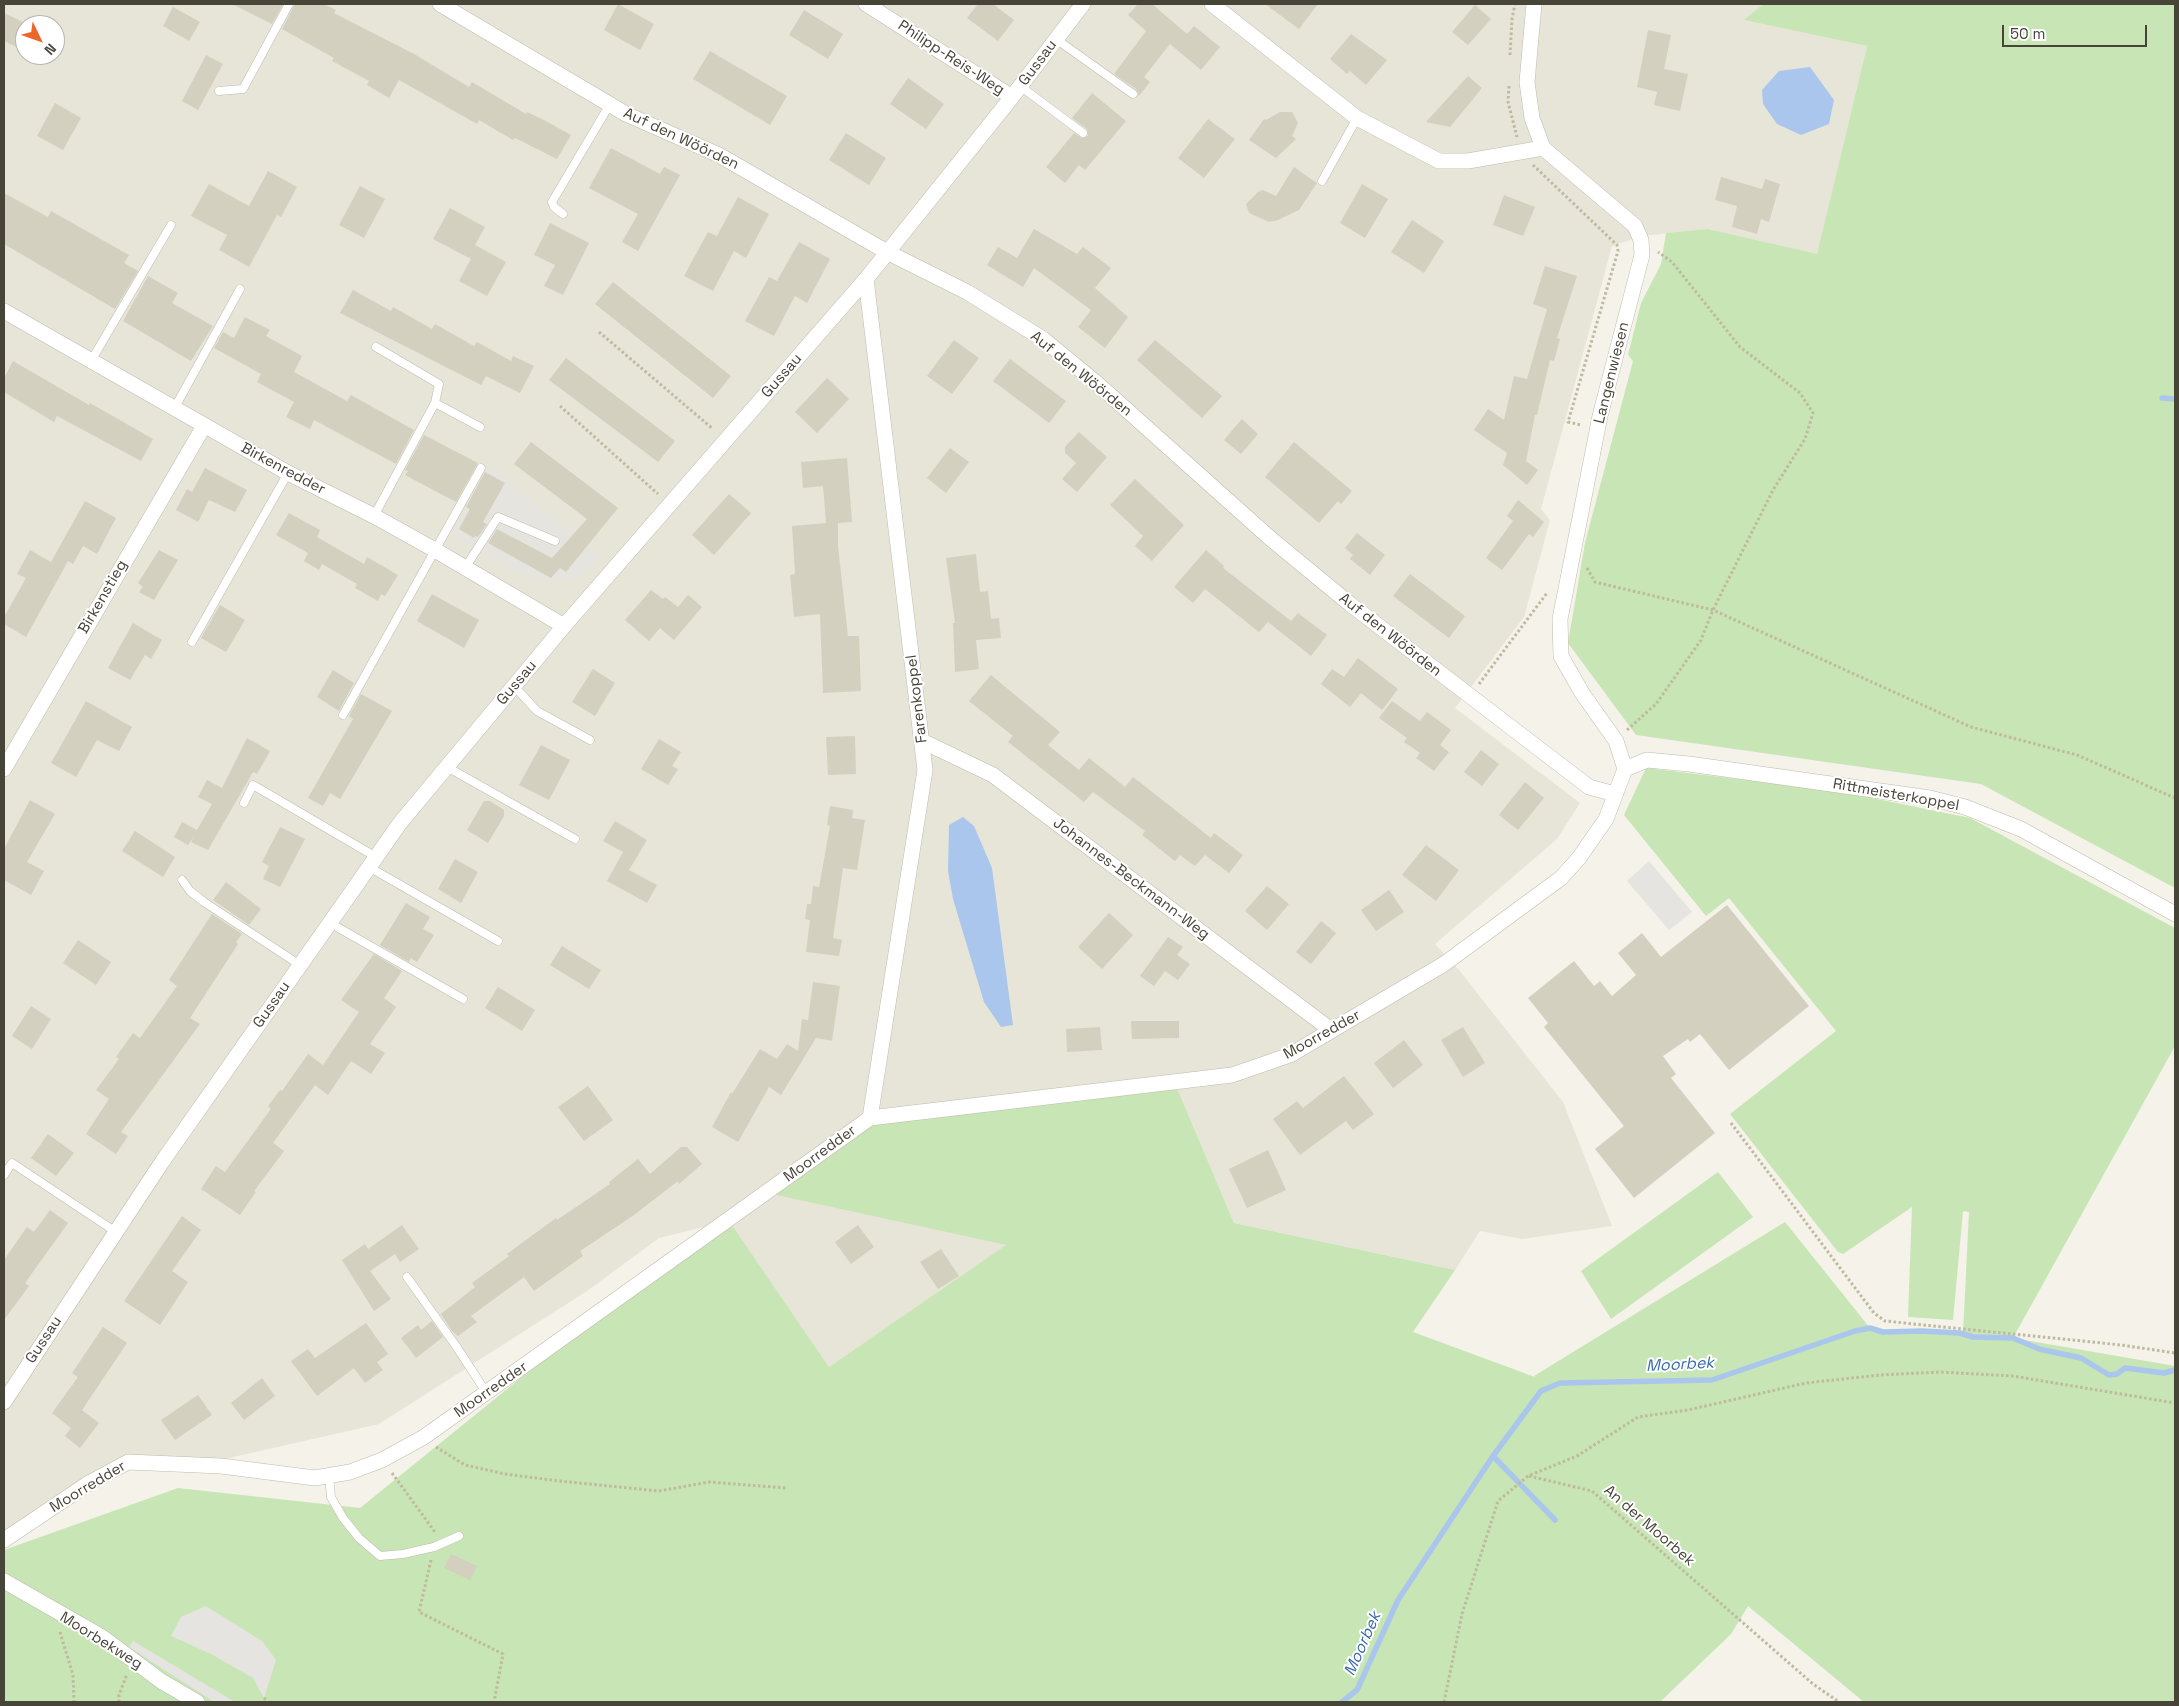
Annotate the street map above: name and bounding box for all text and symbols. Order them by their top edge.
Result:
north arrow [15,15,65,65]
scale bar [2004,15,2149,47]
street label: Philipp-Reis-Weg [894,17,1008,99]
text: 50 m [2010,24,2045,43]
street label: Gussau [1015,37,1061,89]
text: N [41,40,60,59]
street label: Auf den Wöörden [620,104,742,174]
street label: Langenwiesen [1591,320,1633,426]
street label: Auf den Wöörden [1027,328,1135,420]
street label: Gussau [758,350,806,402]
street label: Birkenredder [238,439,328,499]
street label: Birkenstieg [75,557,131,637]
street label: Auf den Wöörden [1335,589,1445,681]
street label: Farenkoppel [903,654,931,744]
street label: Gussau [493,657,541,709]
street label: Rittmeisterkoppel [1831,775,1961,815]
street label: Johannes-Beckmann-Weg [1049,814,1213,944]
street label: Gussau [250,978,294,1032]
street label: Moorredder [1280,1006,1364,1064]
street label: Moorredder [780,1122,860,1186]
street label: Gussau [22,1313,66,1367]
water label: Moorbek [1646,1354,1714,1376]
street label: Moorredder [451,1358,531,1422]
street label: Moorredder [47,1457,129,1517]
street label: An der Moorbek [1600,1482,1698,1570]
street label: Moorbekweg [56,1608,146,1674]
water label: Moorbek [1340,1609,1386,1679]

